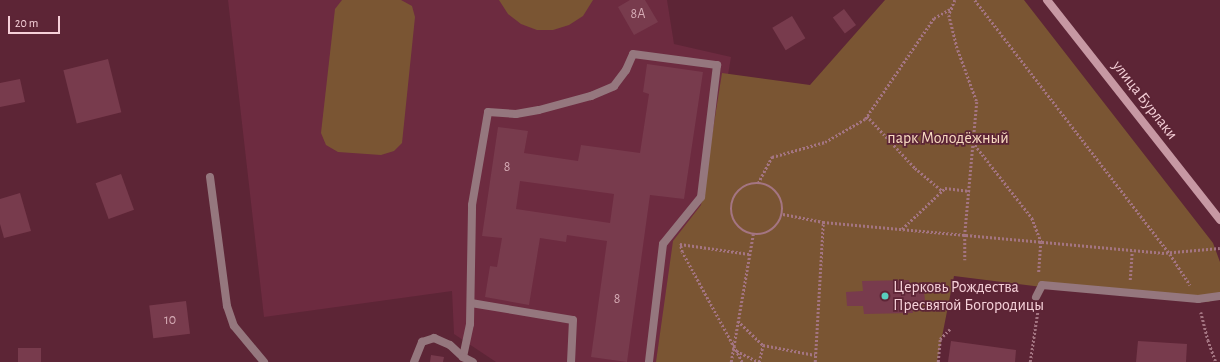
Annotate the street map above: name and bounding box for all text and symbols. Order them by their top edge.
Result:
house number: 8А [631,6,645,22]
scale bar [10,8,62,34]
text: 20 m [15,17,38,29]
street label: улица Бурлаки [1108,57,1182,143]
park label: парк Молодёжный [887,128,1009,148]
house number: 8 [504,159,510,175]
place label: Церковь Рождества Пресвятой Богородицы [893,277,1044,315]
house number: 8 [614,291,620,307]
marker: Церковь Рождества Пресвятой Богородицы [880,291,890,301]
house number: 10 [164,312,176,328]

